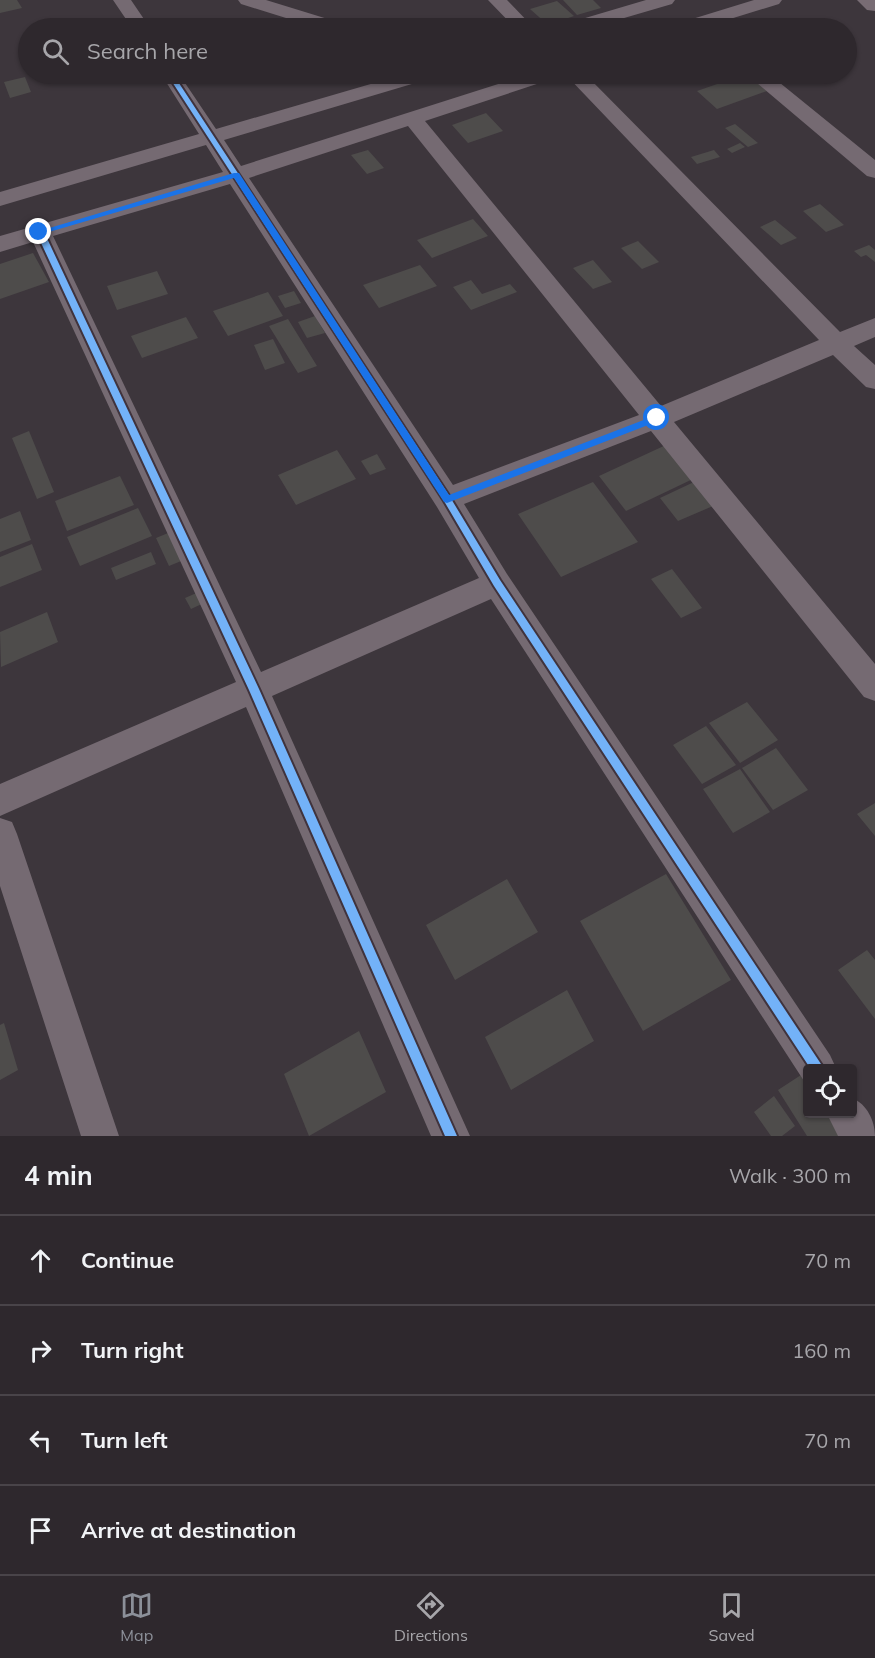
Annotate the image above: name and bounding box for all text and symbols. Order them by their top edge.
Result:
search box [18,18,857,84]
icon: search [39,35,72,68]
text: Search here [87,37,208,65]
route end [25,218,51,244]
route start [643,404,669,430]
map controls [803,1064,857,1118]
button: locate [803,1064,857,1118]
text: 4 min [24,1159,93,1192]
text: Walk · 300 m [729,1163,851,1188]
icon: ahead [24,1244,57,1277]
text: Continue [81,1246,174,1274]
text: 70 m [804,1248,851,1273]
icon: right [24,1334,57,1367]
text: Turn right [81,1336,184,1364]
text: 160 m [792,1338,851,1363]
icon: left [24,1424,57,1457]
text: Turn left [81,1426,168,1454]
text: 70 m [804,1428,851,1453]
icon: arrive [24,1514,57,1547]
text: Arrive at destination [81,1516,296,1544]
tab: Map [120,1589,153,1645]
tab: Directions [394,1589,468,1645]
tab: Saved [709,1589,755,1645]

